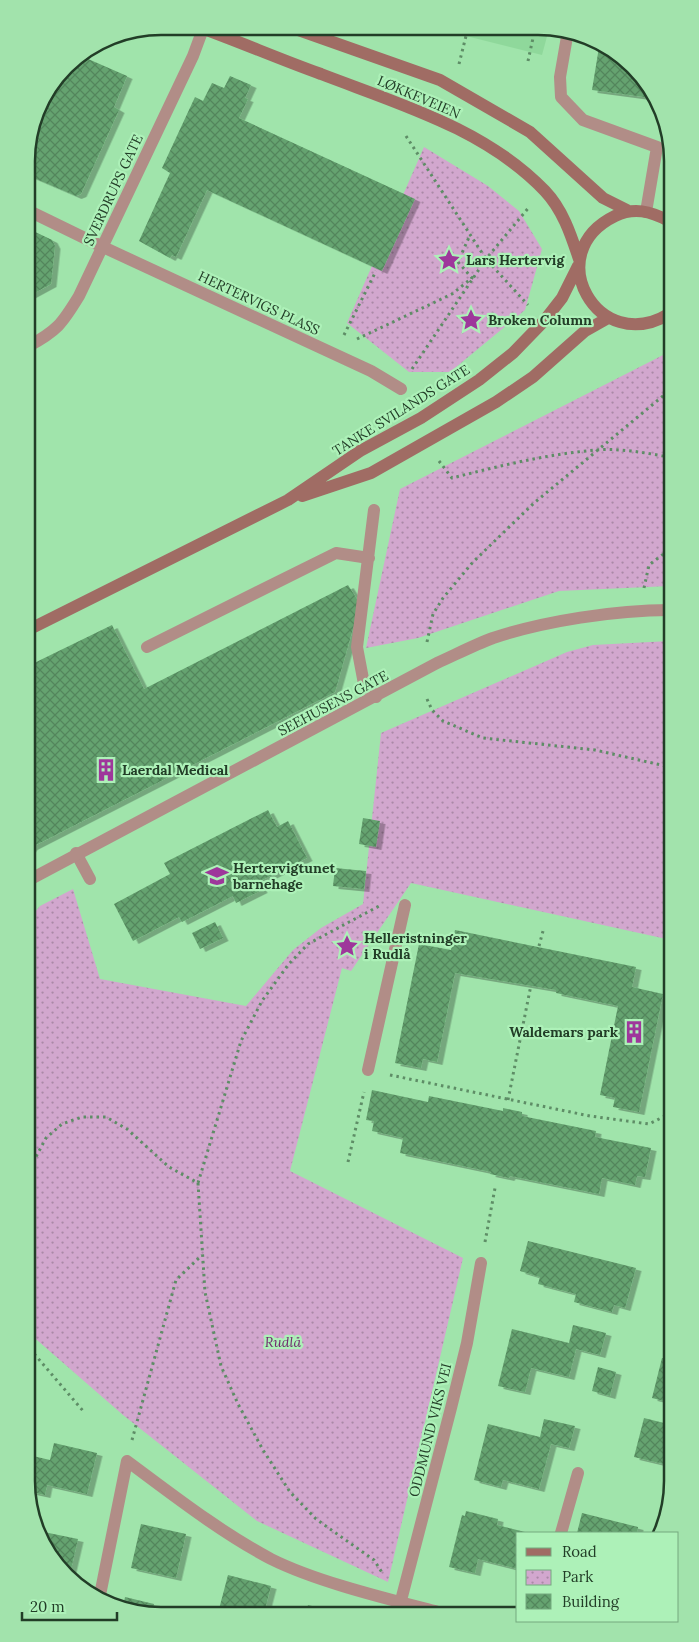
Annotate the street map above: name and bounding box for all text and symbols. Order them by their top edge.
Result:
street label: LØKKEVEIEN [375,71,464,123]
street label: SVERDRUPS GATE [79,131,147,249]
place icon: Lars Hertervig [436,247,462,273]
place label: Lars Hertervig [466,251,565,269]
street label: HERTERVIGS PLASS [195,267,323,339]
place icon: Broken Column [458,307,484,333]
place label: Broken Column [488,311,592,329]
street label: TANKE SVILANDS GATE [329,360,473,460]
street label: SEEHUSENS GATE [275,666,392,740]
building icon: Laerdal Medical [93,757,119,783]
place label: Laerdal Medical [122,761,229,779]
place label: Hertervigtunet barnehage [232,859,335,893]
school or university icon: Hertervigtunet barnehage [204,863,230,889]
place label: Helleristninger i Rudlå [364,929,467,963]
place icon: Helleristninger i Rudlå [334,933,360,959]
building icon: Waldemars park [621,1019,647,1045]
place label: Waldemars park [509,1023,619,1041]
park label: Rudlå [265,1333,302,1351]
street label: ODDMUND VIKS VEI [405,1361,455,1499]
legend [516,1532,679,1622]
text: Road [562,1542,597,1561]
text: Park [562,1567,593,1586]
scale bar [22,1590,118,1622]
text: Building [562,1592,620,1611]
text: 20 m [30,1597,65,1616]

